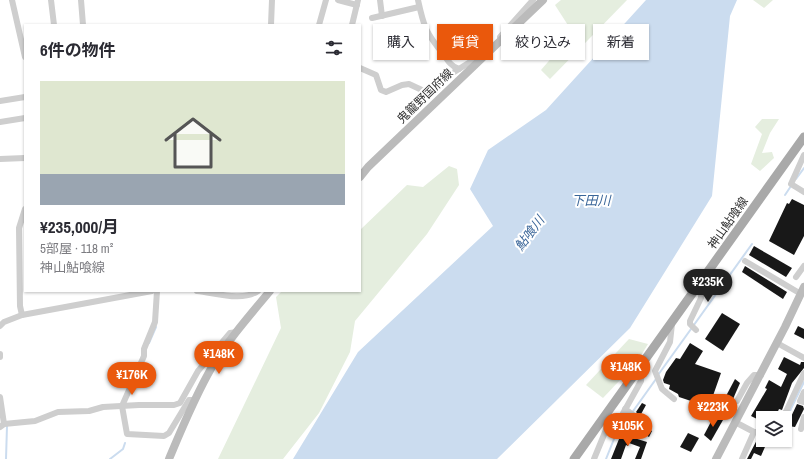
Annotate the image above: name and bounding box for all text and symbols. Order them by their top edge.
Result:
chip: 購入 [373,24,429,60]
chip: 賃貸 [437,24,493,60]
chip: 絞り込み [501,24,585,60]
chip: 新着 [593,24,649,60]
icon: filters [323,37,345,59]
text: 6件の物件 [40,38,116,61]
street label: 鬼籠野国府線 [394,65,456,127]
icon: home [157,107,229,179]
water label: 下田川 [571,192,612,209]
street label: 神山鮎喰線 [704,194,752,252]
water label: 鮎喰川 [511,211,549,254]
text: ¥235,000/月 [40,215,119,238]
text: 5部屋 · 118 m² [40,240,113,257]
text: 神山鮎喰線 [40,259,105,276]
pin: ¥235K [680,269,736,303]
text: ¥235K [692,273,724,290]
pin: ¥148K [191,341,247,375]
text: ¥148K [203,345,235,362]
pin: ¥148K [598,354,654,388]
text: ¥148K [610,358,642,375]
pin: ¥176K [104,362,160,396]
text: ¥176K [116,366,148,383]
pin: ¥223K [685,394,741,428]
text: ¥223K [697,398,729,415]
map controls [756,411,792,447]
button: layers [756,411,792,447]
pin: ¥105K [600,413,656,447]
text: ¥105K [612,417,644,434]

